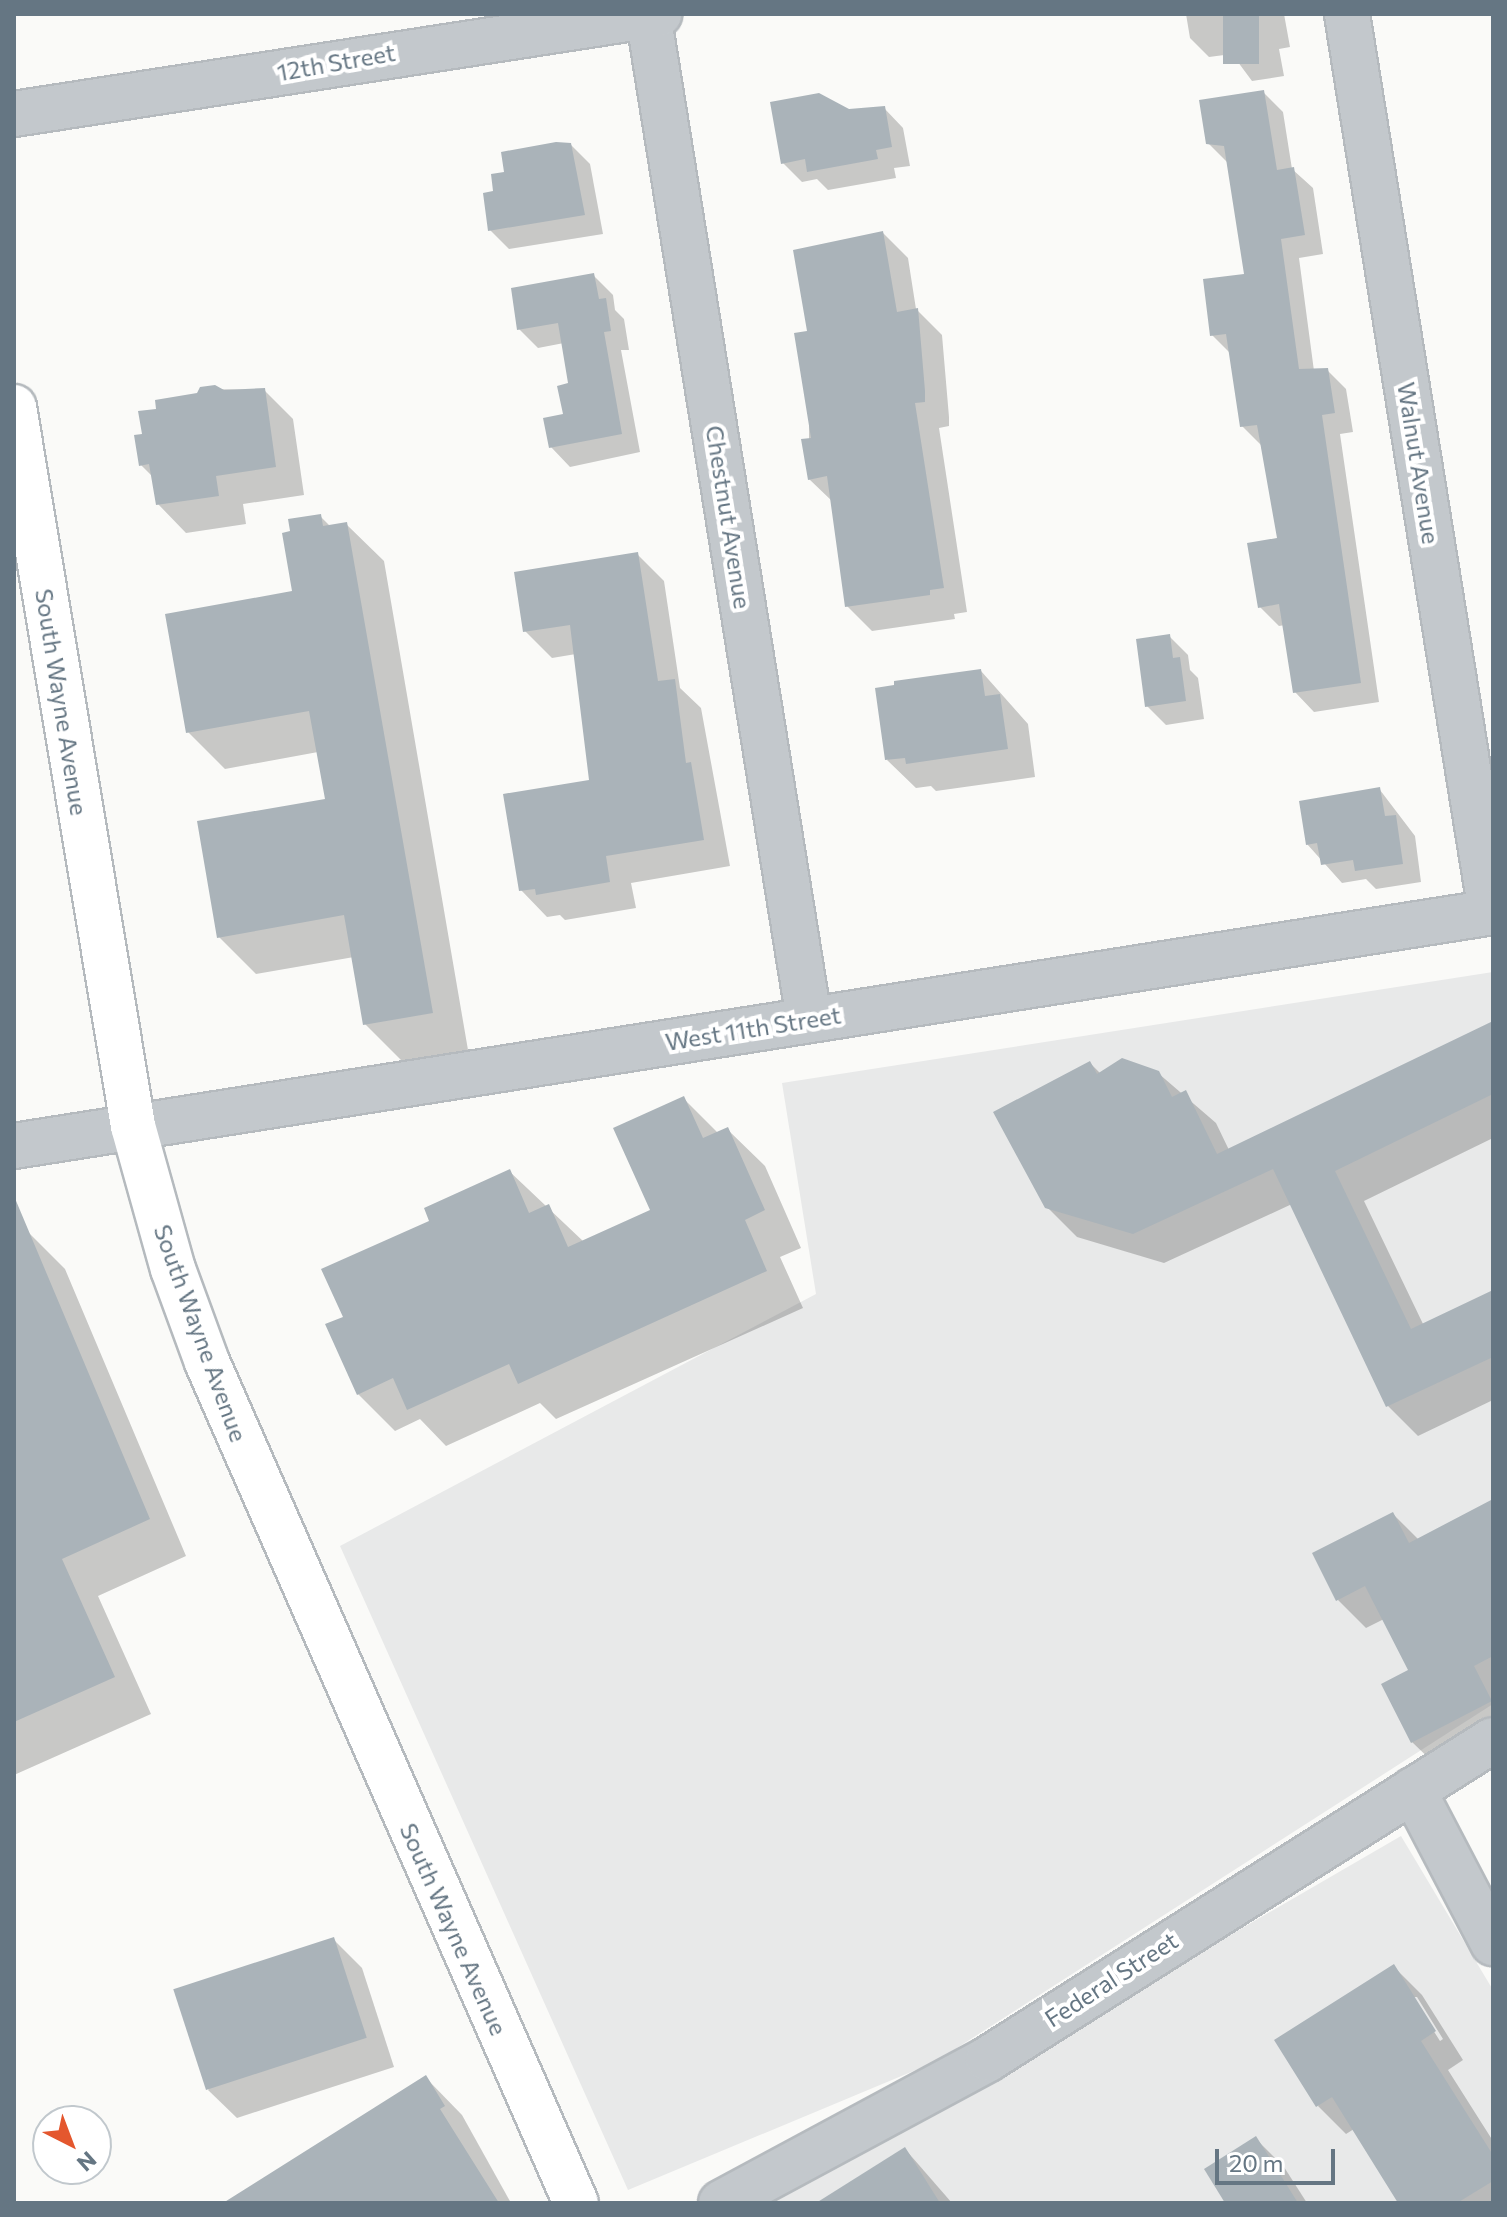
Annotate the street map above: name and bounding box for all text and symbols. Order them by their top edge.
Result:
street label: 12th Street [275,37,397,87]
street label: Walnut Avenue [1392,380,1446,546]
street label: Chestnut Avenue [700,423,758,611]
street label: South Wayne Avenue [30,587,94,817]
street label: West 11th Street [663,1000,843,1056]
street label: South Wayne Avenue [148,1221,254,1445]
street label: South Wayne Avenue [394,1819,514,2039]
street label: Federal Street [1039,1925,1183,2033]
north arrow [32,2105,112,2185]
scale bar [1219,2133,1339,2183]
text: N [72,2146,102,2177]
text: 20 m [1229,2148,1283,2177]

